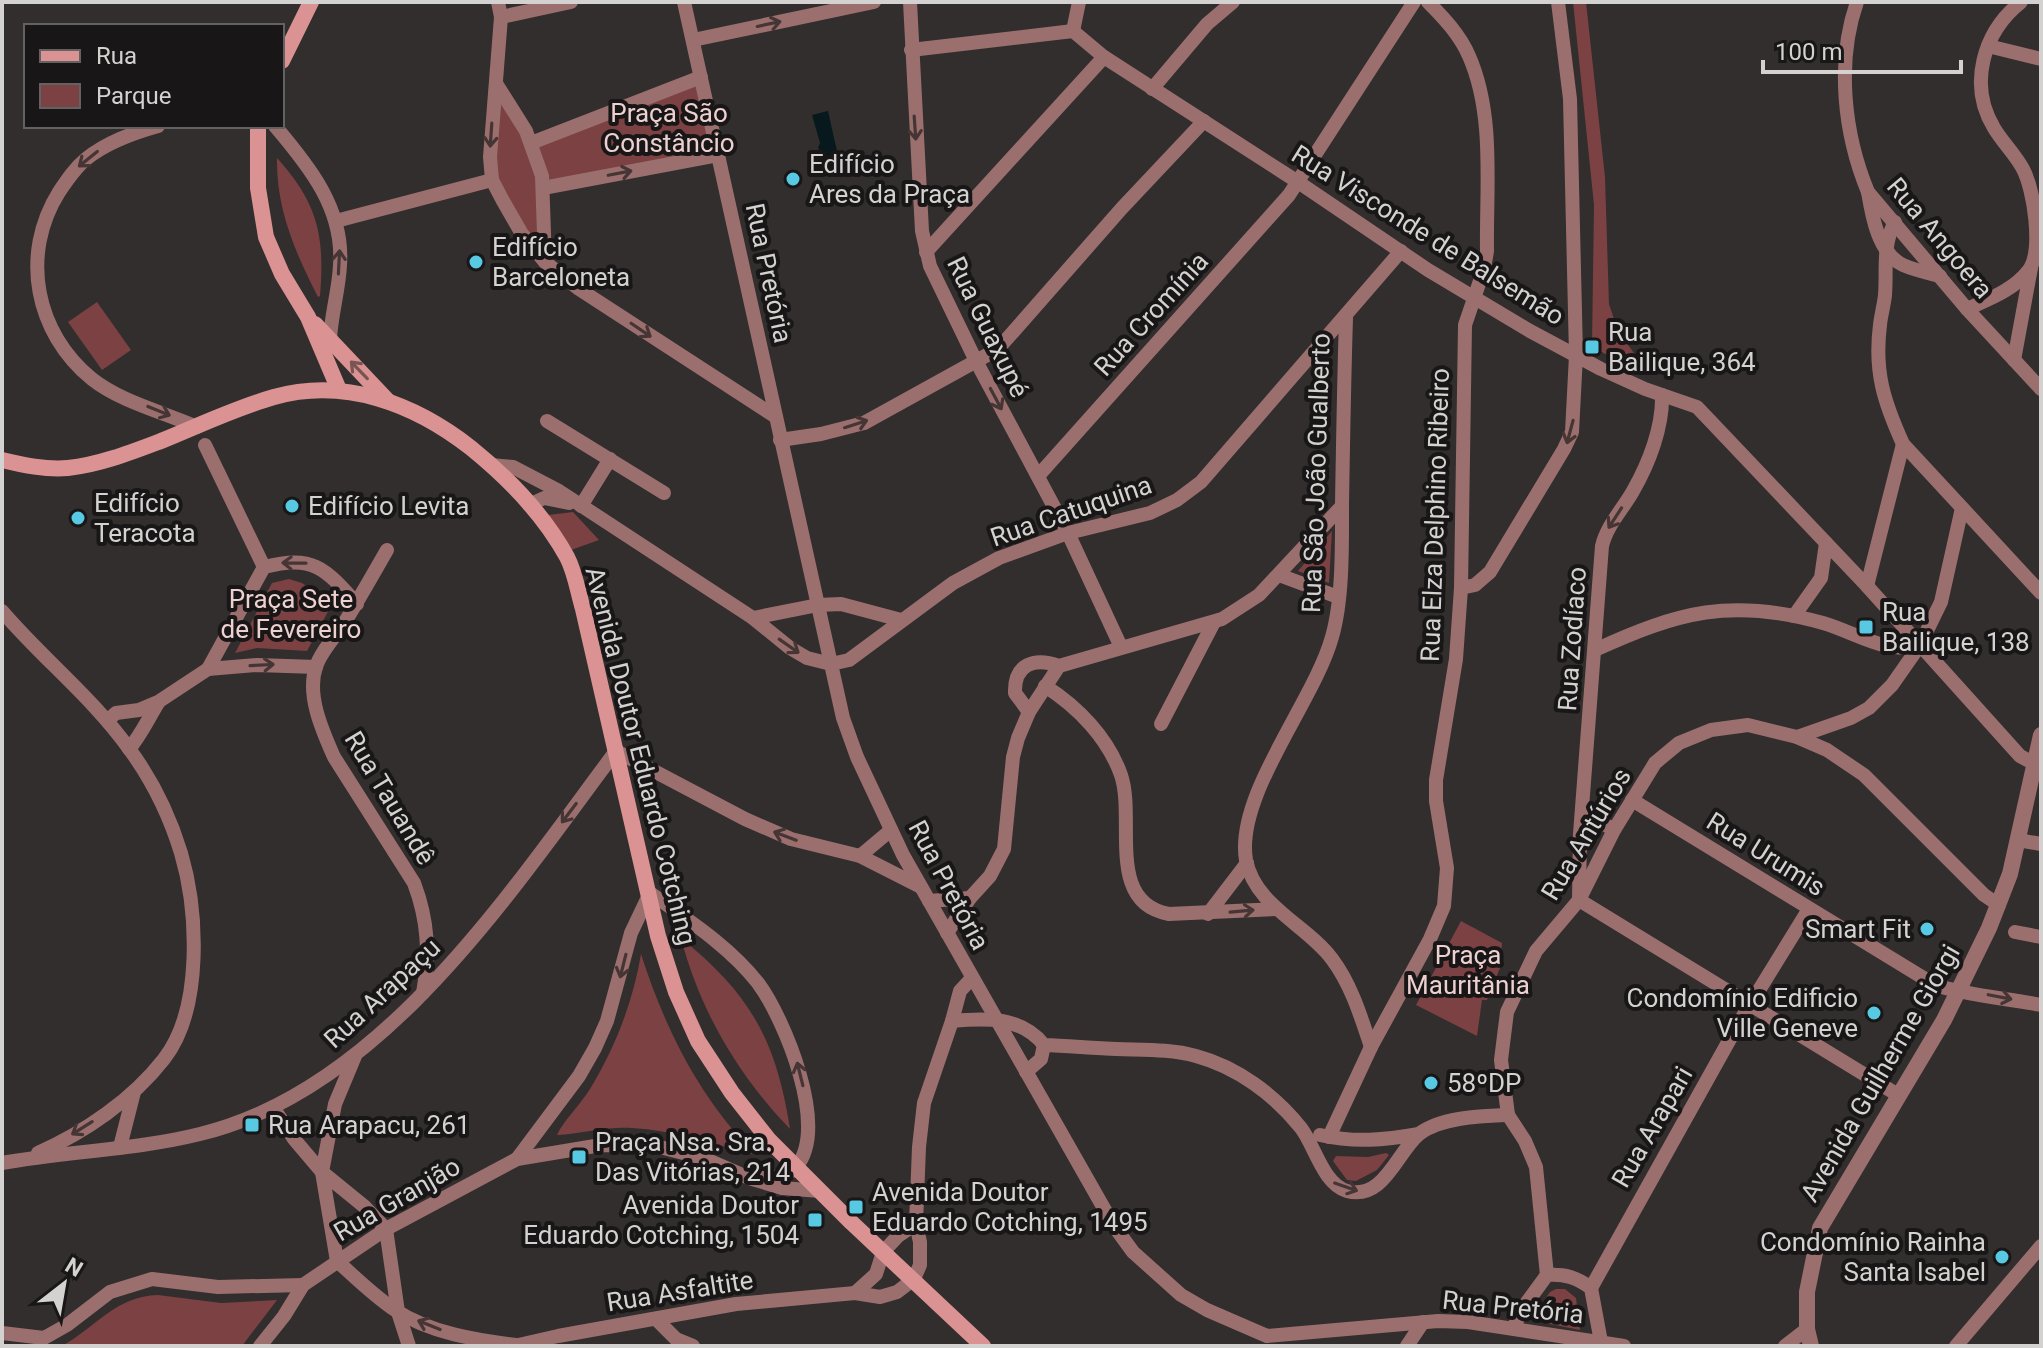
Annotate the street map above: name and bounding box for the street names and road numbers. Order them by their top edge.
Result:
street label: Rua Visconde de Balsemão [1286,139,1570,331]
street label: Rua Angoera [1881,172,1999,304]
street label: Rua Pretória [740,200,798,346]
street label: Rua Cromínia [1088,246,1214,382]
street label: Rua Guaxupé [941,252,1035,402]
street label: Rua São João Gualberto [1296,333,1336,613]
street label: Rua Elza Delphino Ribeiro [1415,368,1455,662]
street label: Rua Catuquina [986,469,1156,553]
street label: Avenida Doutor Eduardo Cotching [579,564,703,948]
street label: Rua Zodíaco [1552,566,1592,712]
street label: Rua Tauandê [339,726,441,870]
street label: Rua Antúrios [1535,763,1637,905]
street label: Rua Urumis [1701,806,1831,902]
street label: Rua Pretória [902,815,996,955]
street label: Rua Arapaçu [318,932,446,1054]
street label: Avenida Guilherme Giorgi [1794,939,1966,1207]
street label: Rua Arapari [1605,1061,1699,1193]
street label: Rua Granjão [329,1151,465,1247]
street label: Rua Asfaltite [605,1265,755,1317]
street label: Rua Pretória [1441,1285,1585,1329]

